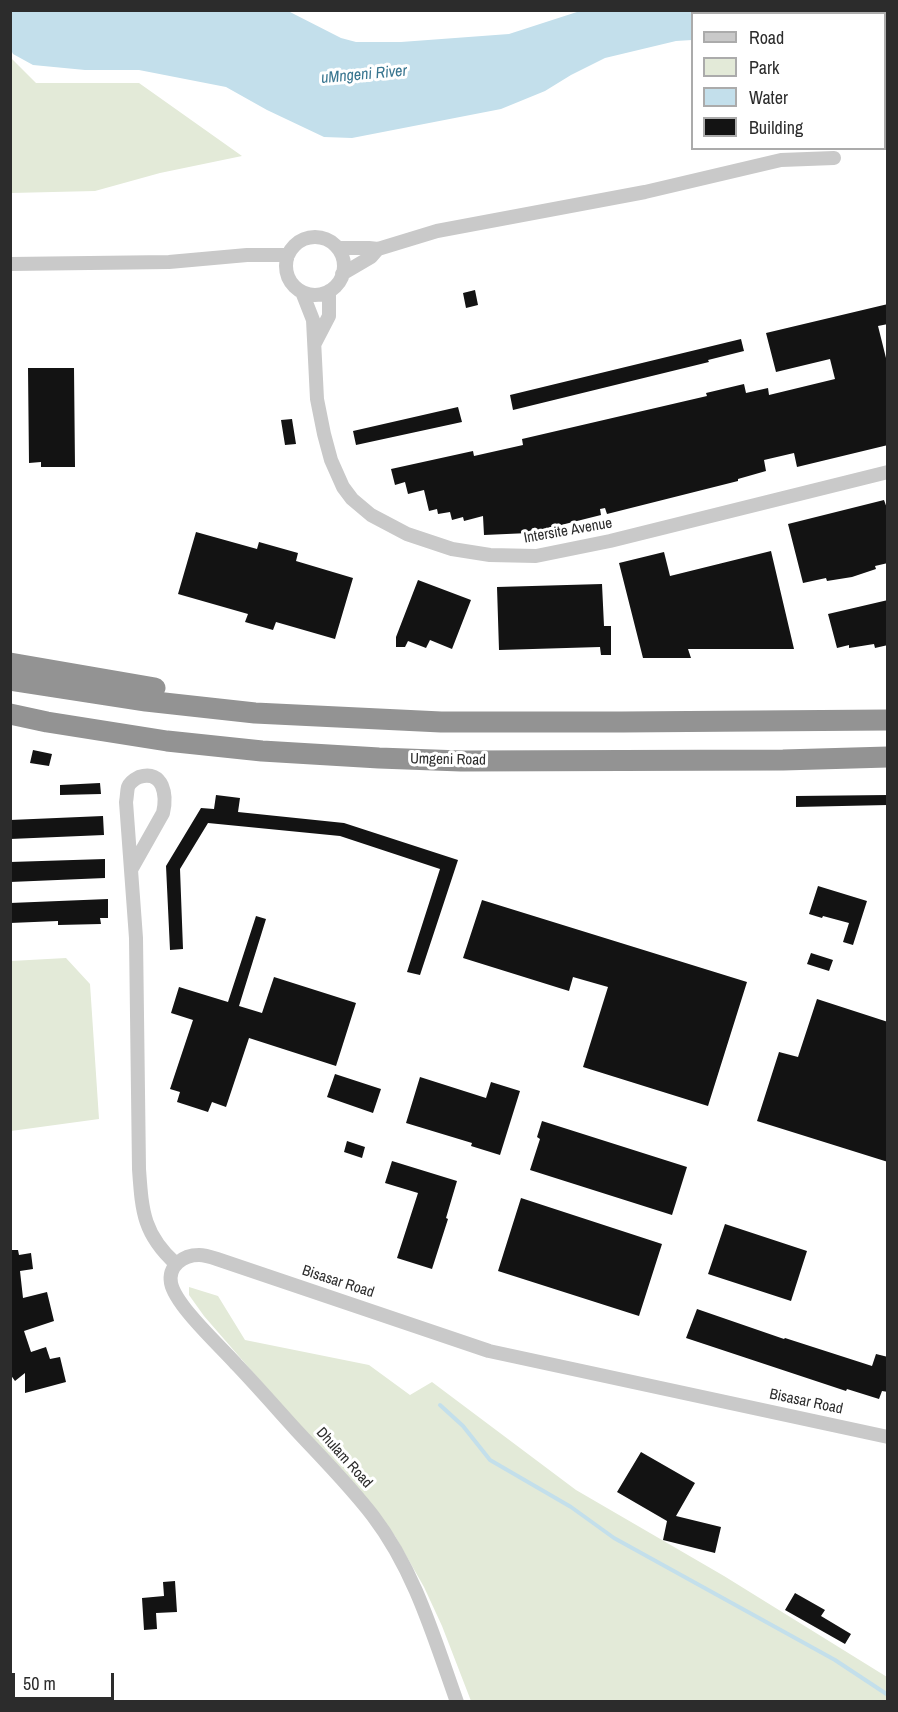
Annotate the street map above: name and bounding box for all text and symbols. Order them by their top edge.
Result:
legend [691,12,886,150]
text: Road [749,25,784,50]
text: Park [749,55,779,80]
water label: uMngeni River [320,62,408,88]
text: Water [749,85,788,110]
text: Building [749,115,803,140]
street label: Intersite Avenue [522,514,614,548]
street label: Umgeni Road [410,750,486,770]
street label: Bisasar Road [300,1262,376,1302]
street label: Bisasar Road [768,1385,844,1419]
street label: Dhulam Road [312,1424,376,1492]
scale bar [15,1661,117,1699]
text: 50 m [23,1671,56,1696]

